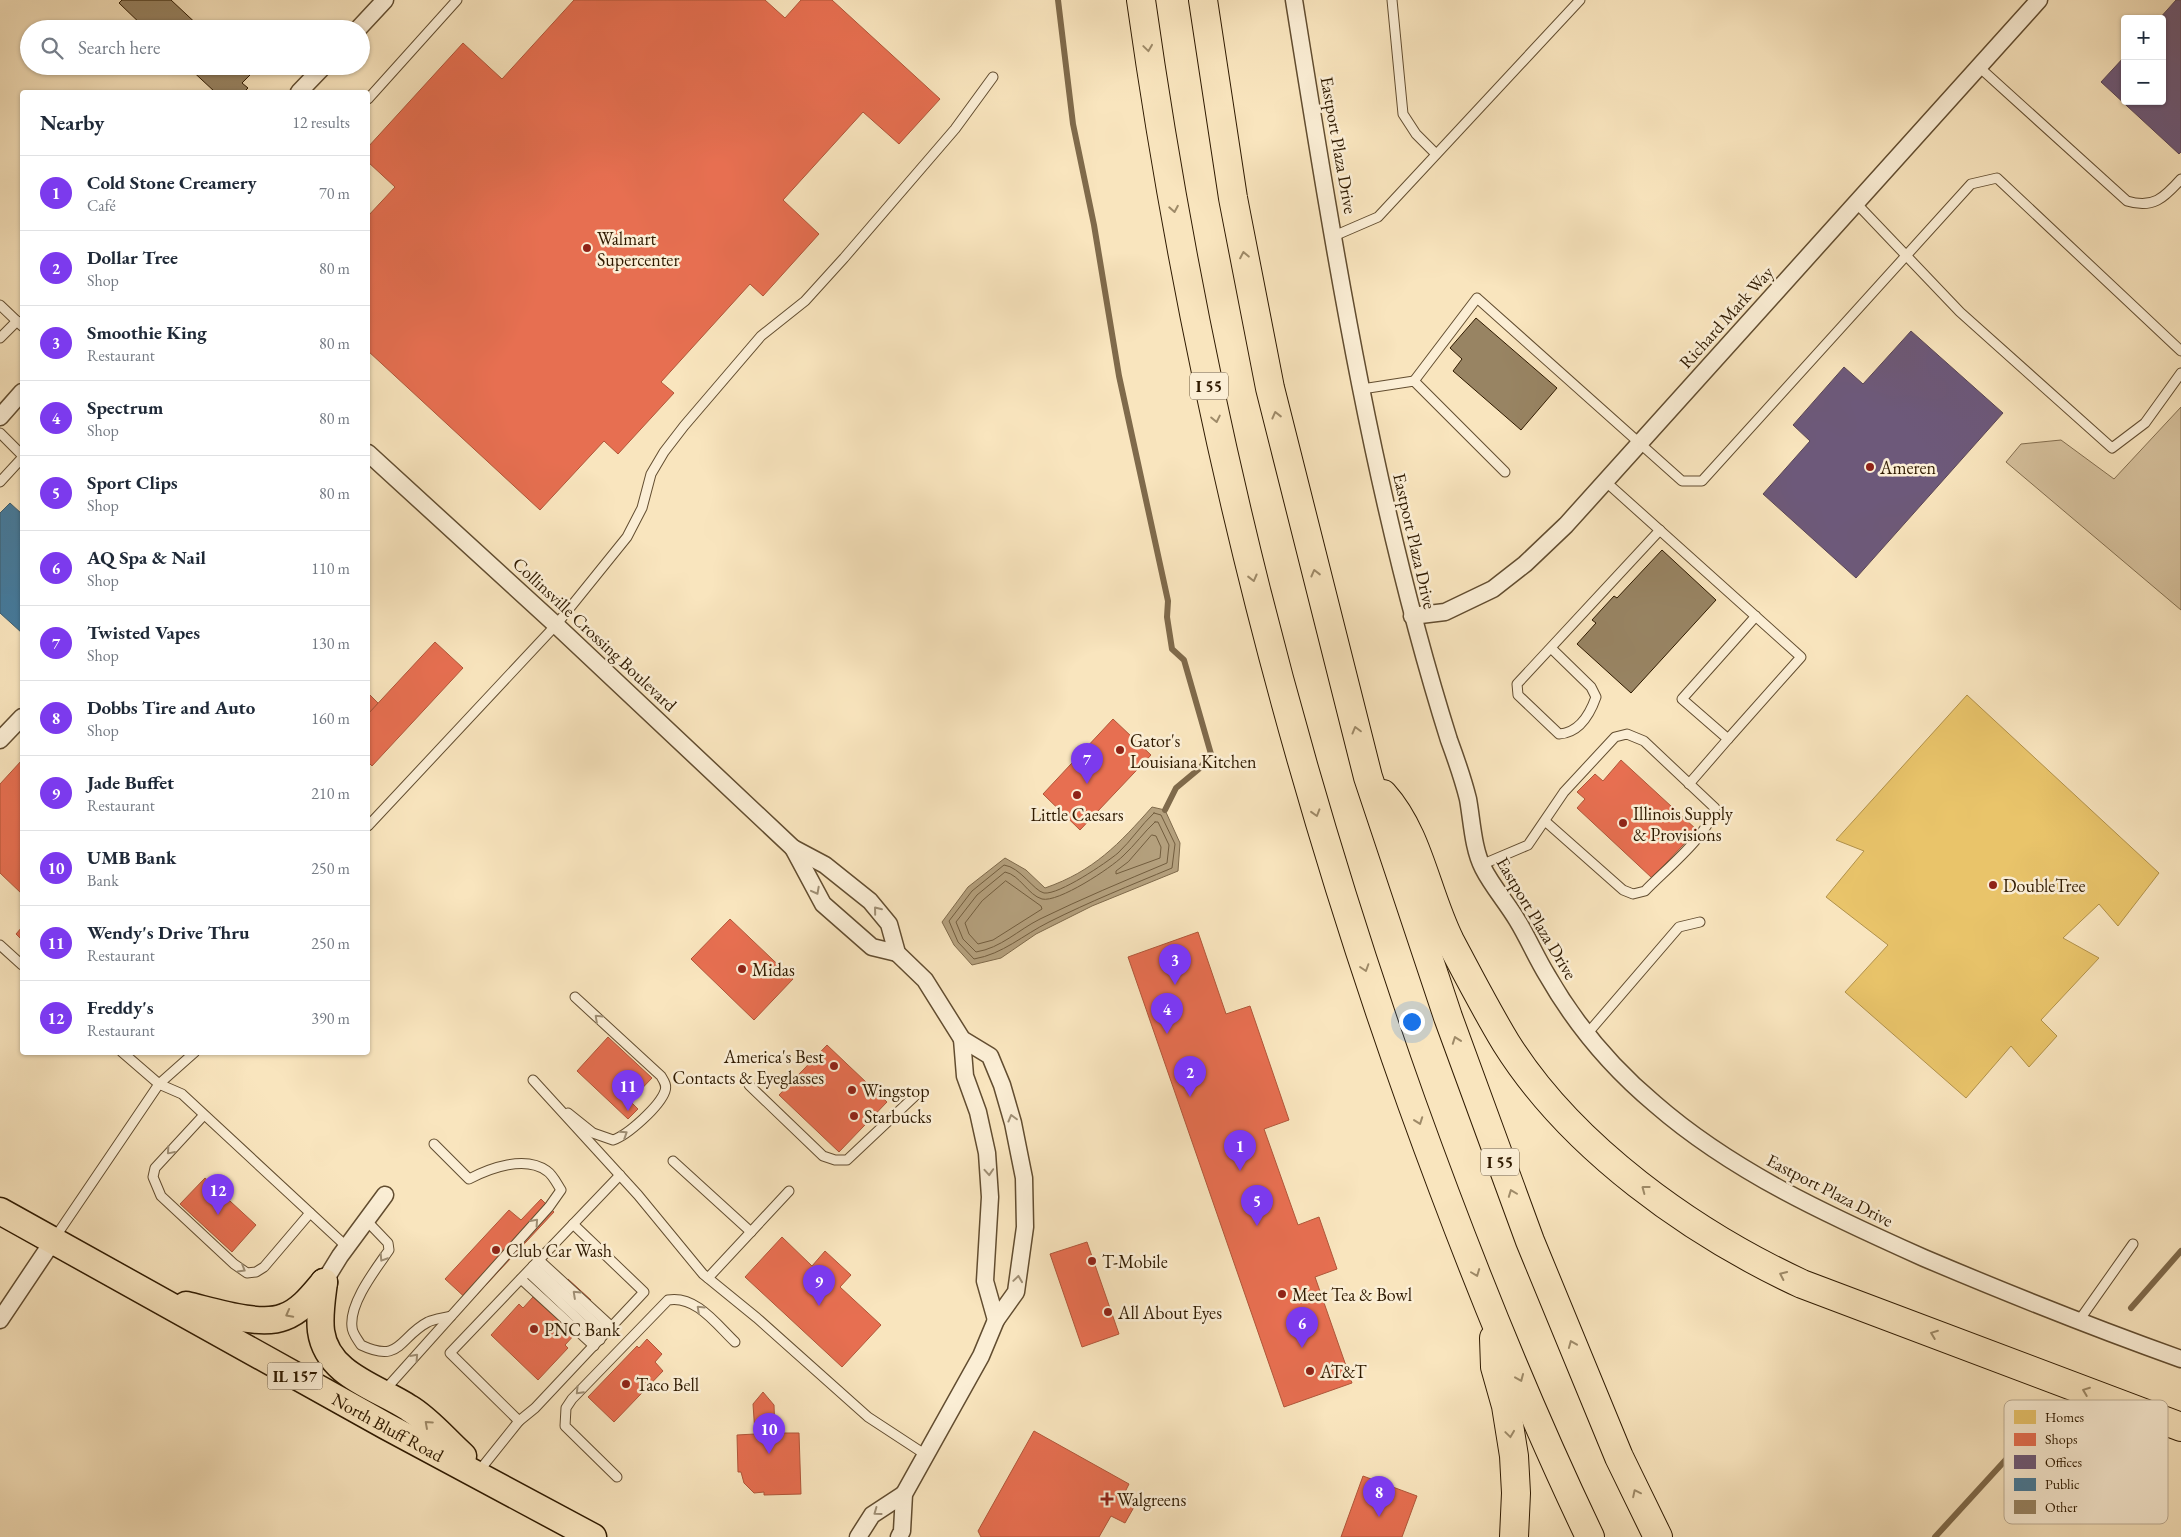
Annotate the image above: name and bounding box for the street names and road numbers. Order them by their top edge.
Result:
street label: Eastport Plaza Drive [1316,75,1362,215]
street label: Richard Mark Way [1674,261,1778,373]
road number: I 55 [1190,372,1228,400]
street label: Eastport Plaza Drive [1388,471,1442,611]
street label: Collinsville Crossing Boulevard [508,552,683,717]
street label: Eastport Plaza Drive [1491,853,1583,983]
road number: I 55 [1481,1148,1519,1176]
street label: Eastport Plaza Drive [1763,1148,1897,1232]
road number: IL 157 [268,1362,322,1390]
street label: North Bluff Road [328,1387,449,1467]

